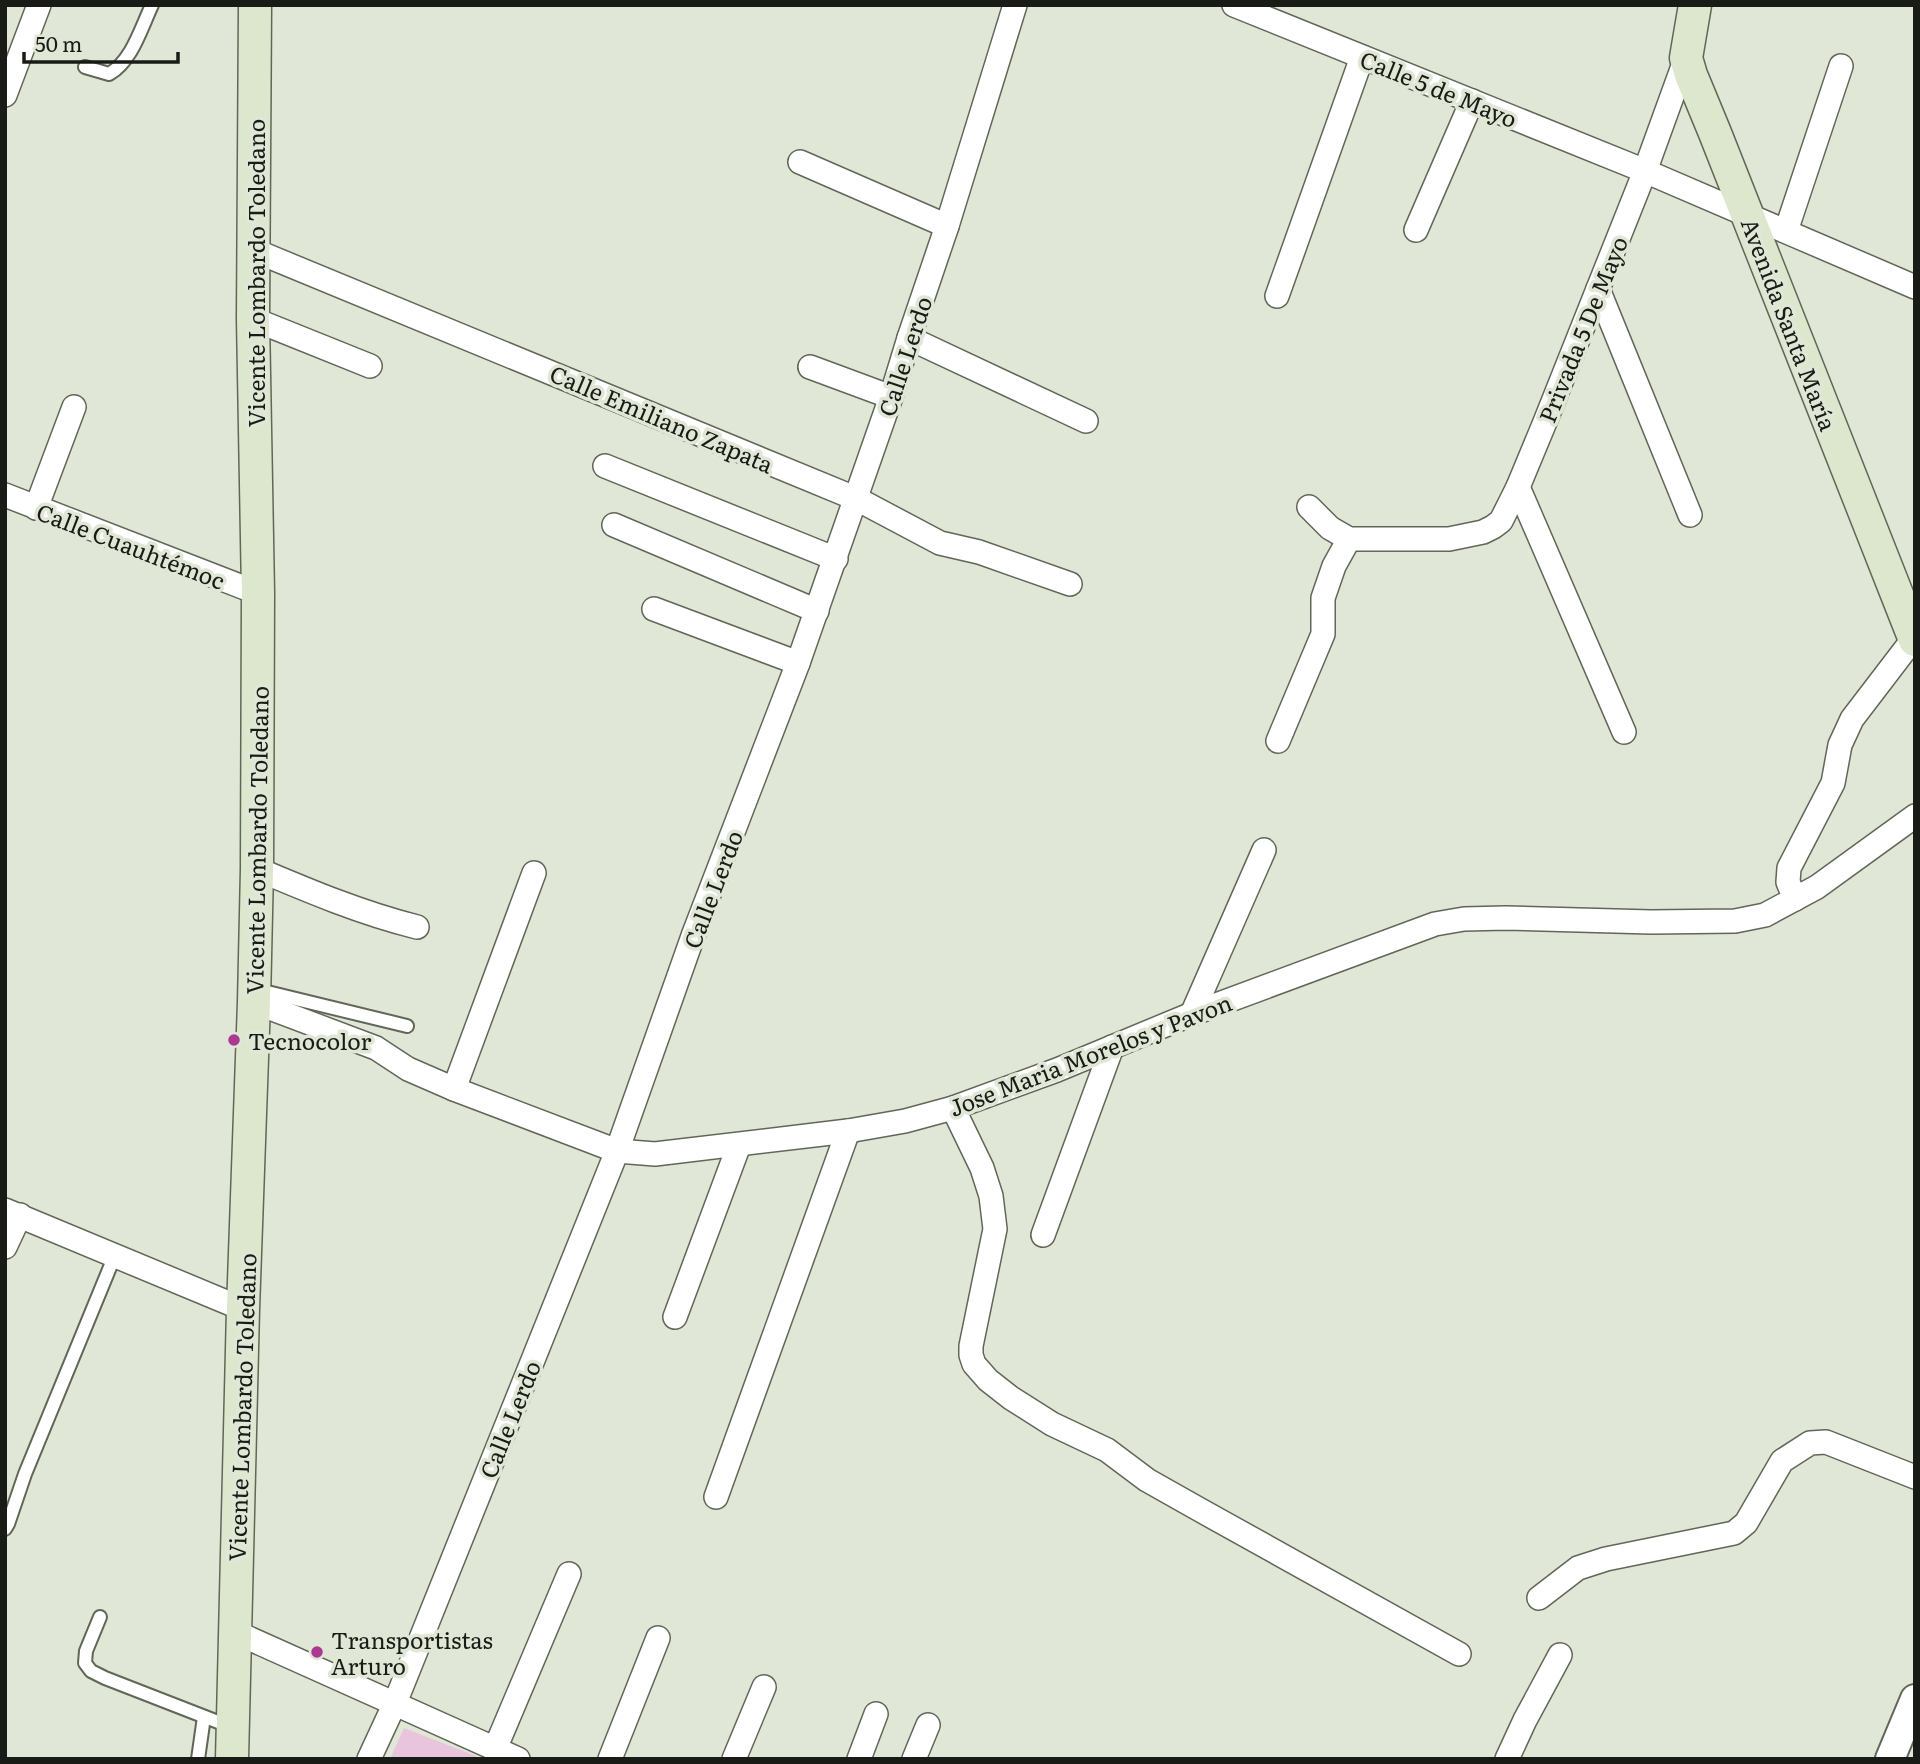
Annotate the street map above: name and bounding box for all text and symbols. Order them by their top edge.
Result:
scale bar [24,21,178,65]
text: 50 m [35,27,82,58]
street label: Calle 5 de Mayo [1355,41,1523,135]
street label: Vicente Lombardo Toledano [238,119,272,427]
street label: Avenida Santa María [1734,213,1846,436]
street label: Privada 5 De Mayo [1529,231,1635,427]
street label: Calle Lerdo [869,292,939,420]
street label: Calle Emiliano Zapata [545,355,780,481]
street label: Calle Cuauhtémoc [32,493,230,597]
street label: Vicente Lombardo Toledano [236,685,276,995]
street label: Calle Lerdo [674,825,750,953]
street label: Jose Maria Morelos y Pavon [944,984,1236,1124]
place label: Tecnocolor [248,1023,372,1057]
marker: Tecnocolor [226,1032,242,1048]
street label: Vicente Lombardo Toledano [219,1252,263,1562]
street label: Calle Lerdo [470,1355,548,1483]
place label: Transportistas Arturo [331,1622,493,1682]
marker: Transportistas Arturo [309,1644,325,1660]

